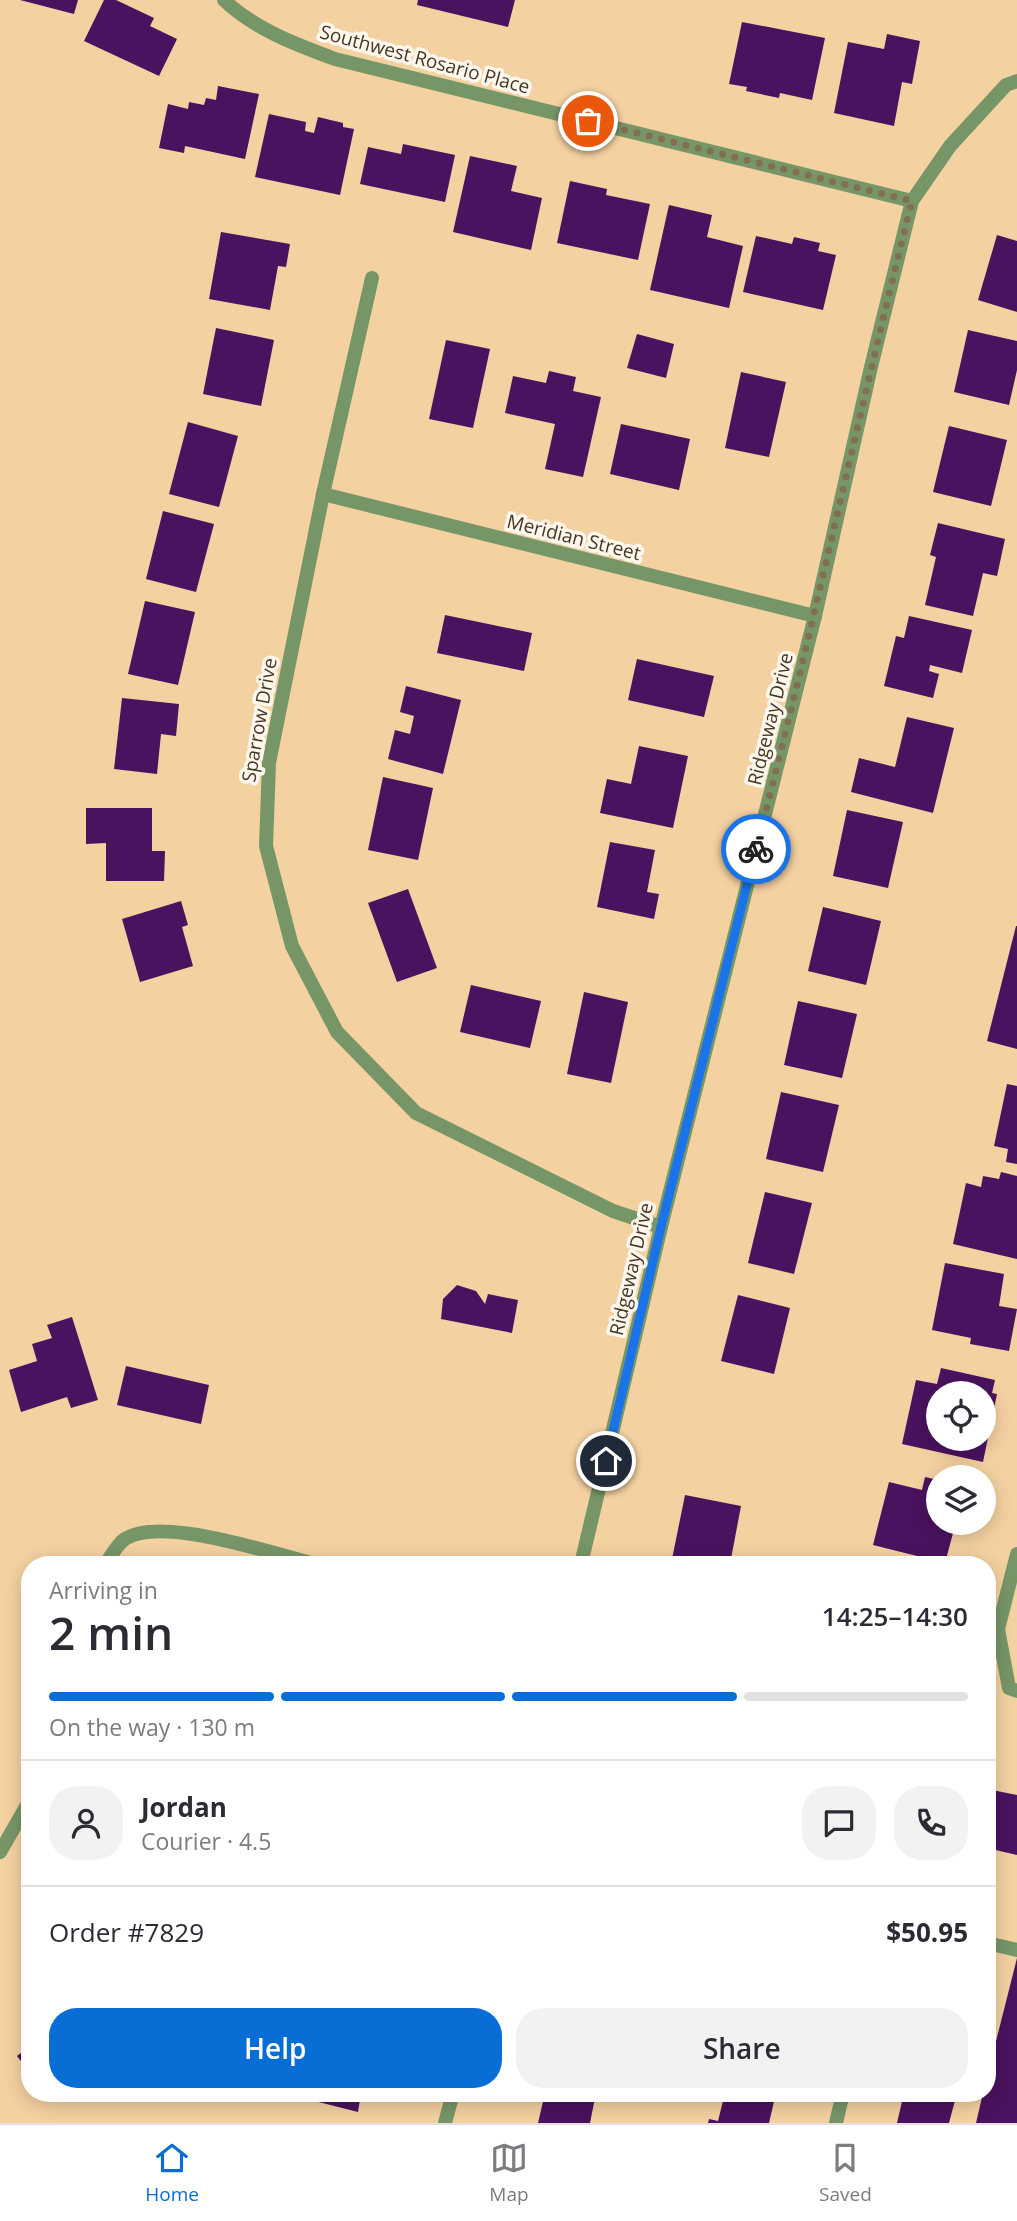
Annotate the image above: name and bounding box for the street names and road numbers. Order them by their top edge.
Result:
street label: Southwest Rosario Place [317,18,533,100]
street label: Meridian Street [504,508,644,566]
street label: Ridgeway Drive [741,650,799,788]
street label: Sparrow Drive [235,656,283,784]
street label: Ridgeway Drive [603,1200,659,1338]

